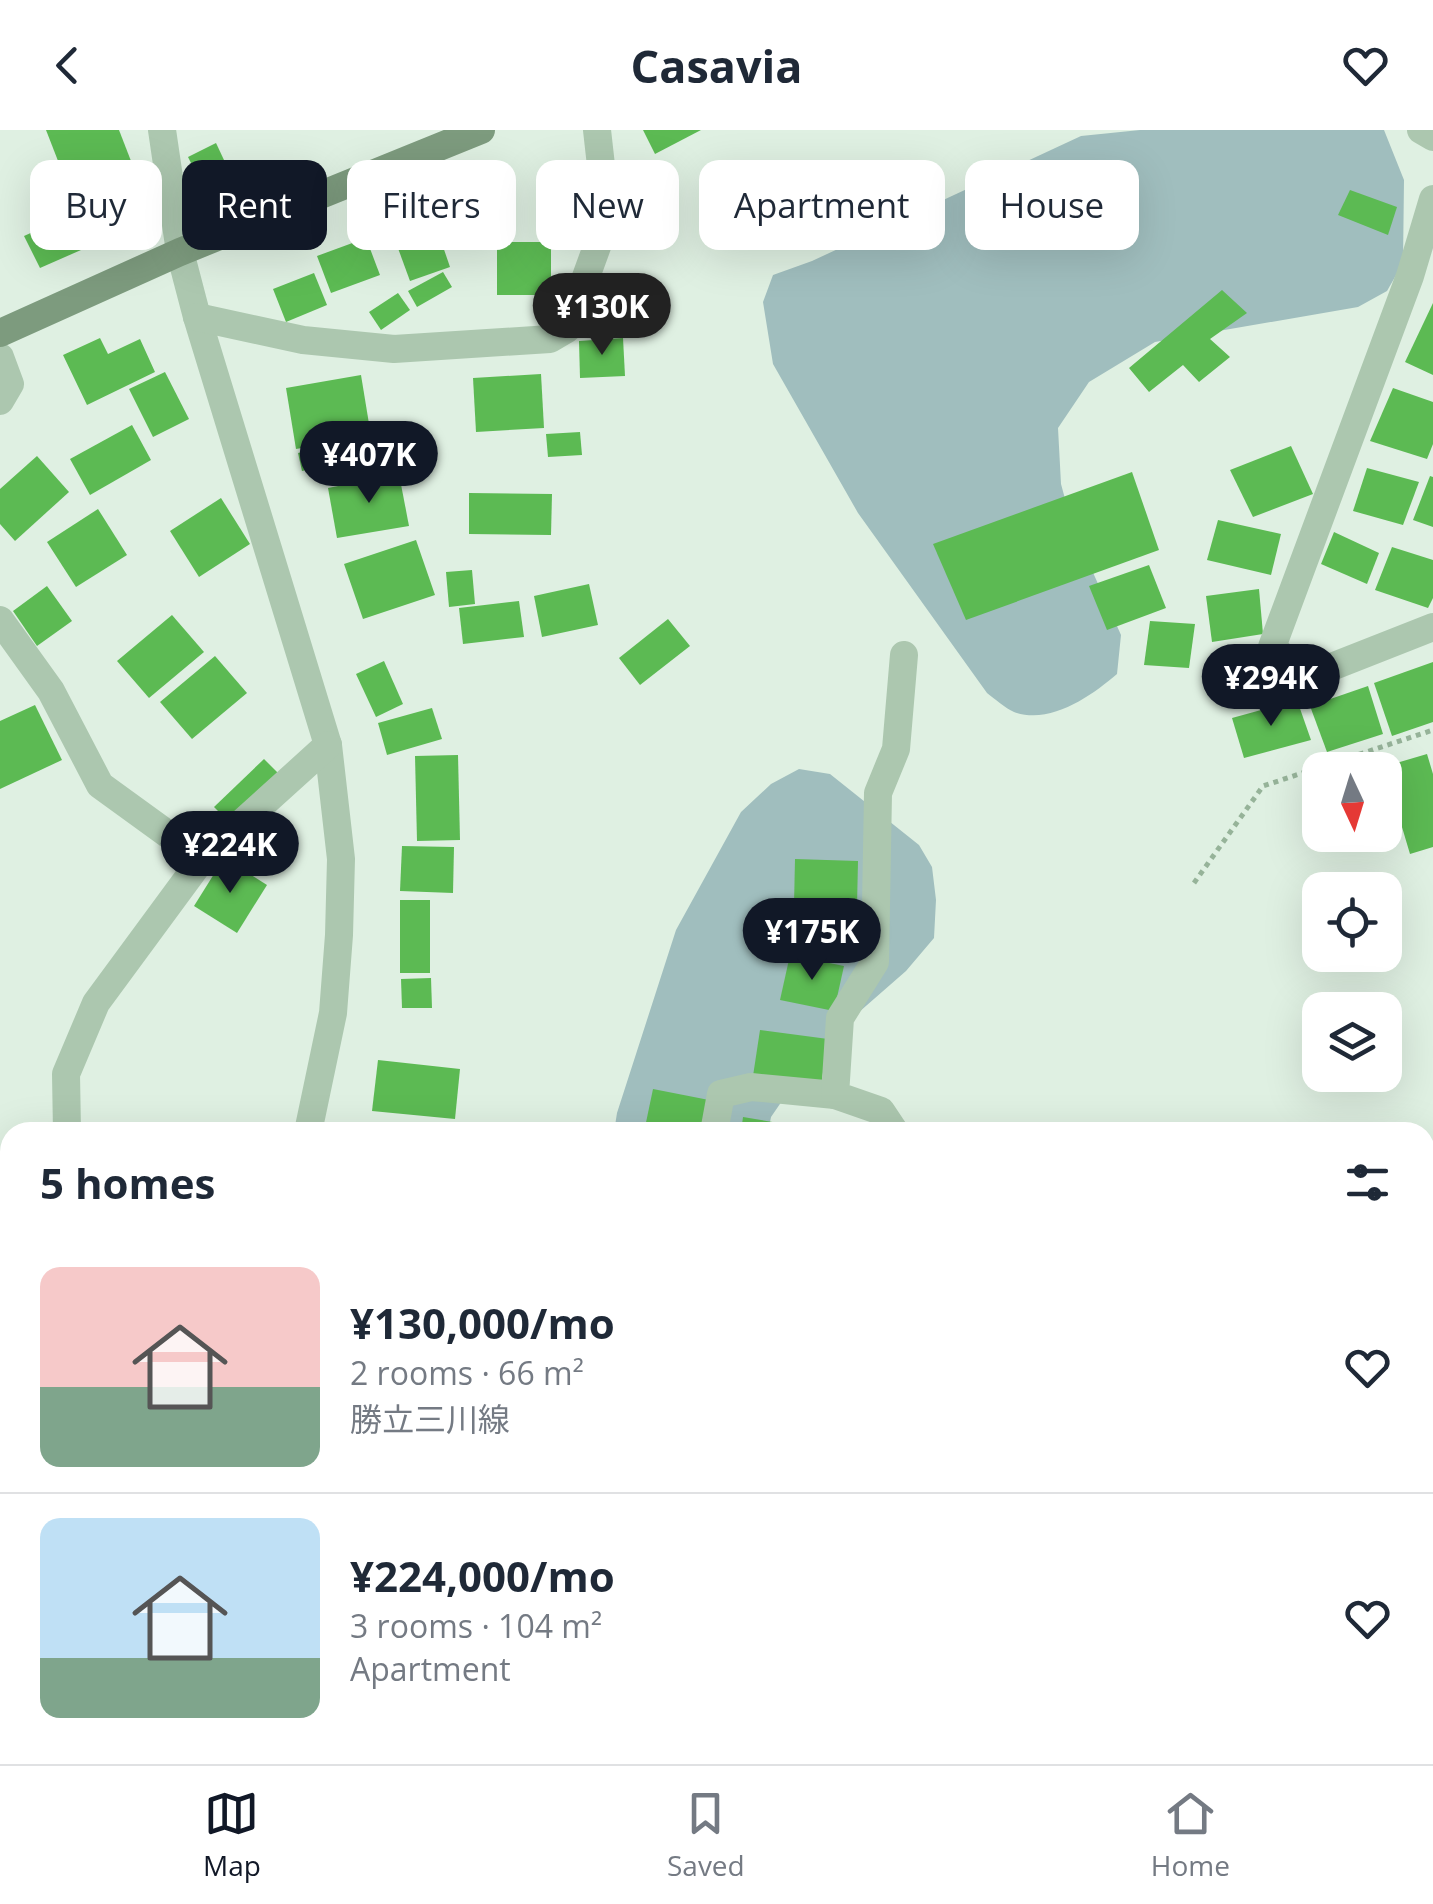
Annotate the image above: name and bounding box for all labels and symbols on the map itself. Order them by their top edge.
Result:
pin: ¥130K [532,273,672,358]
pin: ¥407K [299,421,439,506]
pin: ¥294K [1201,644,1341,729]
north arrow [1302,752,1402,852]
pin: ¥224K [160,811,300,896]
pin: ¥175K [742,898,882,983]

